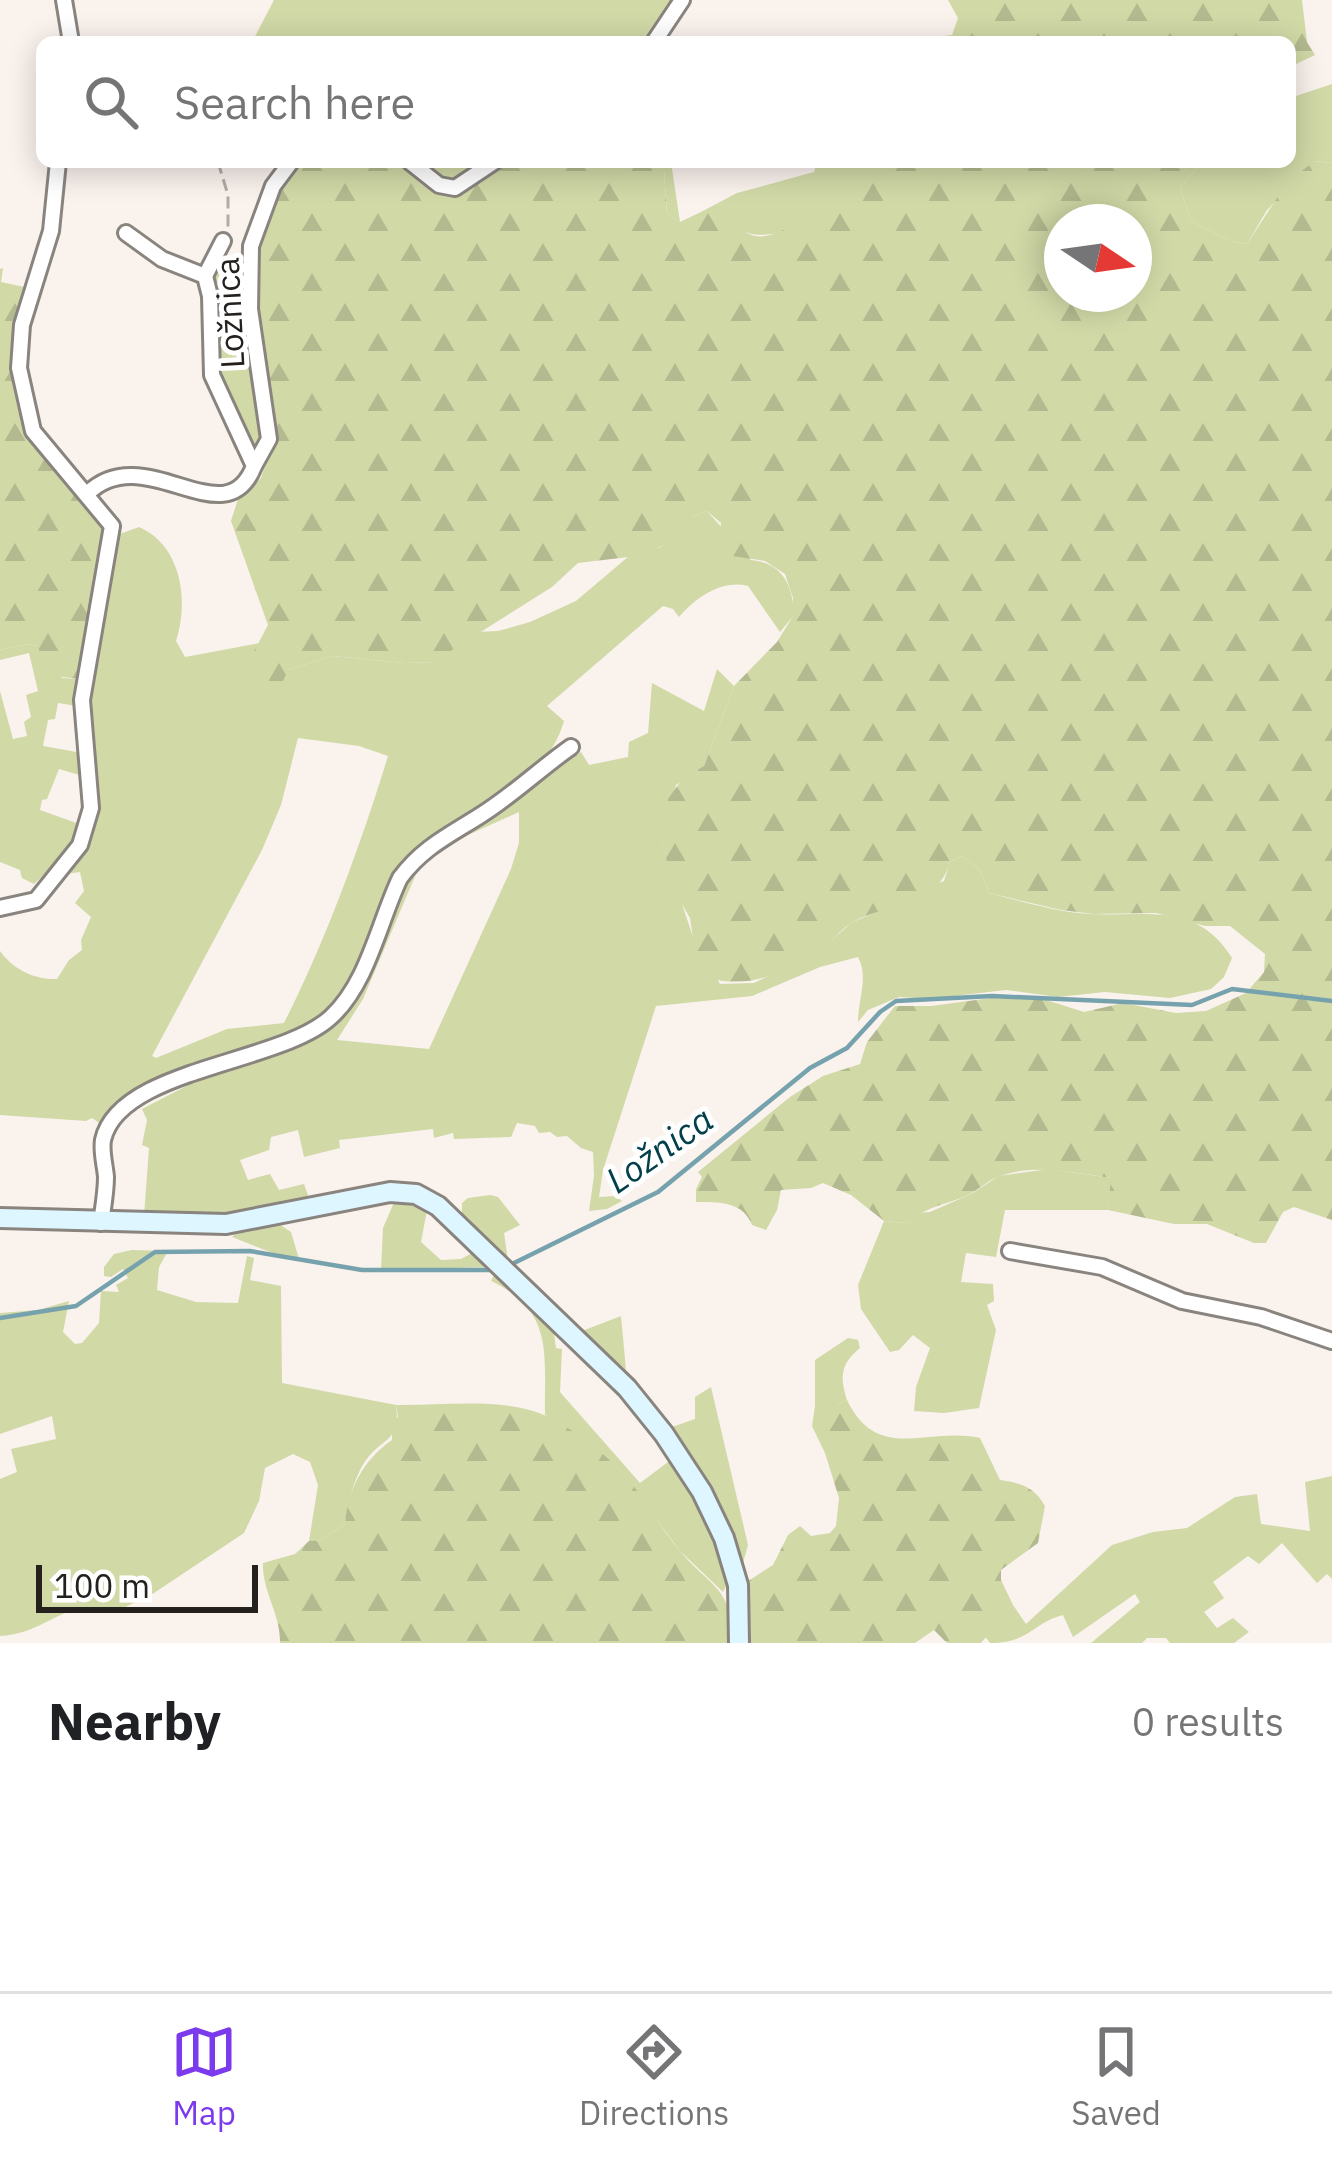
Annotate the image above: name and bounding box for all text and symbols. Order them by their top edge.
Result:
search box [36,36,1296,168]
icon: search [78,69,144,135]
text: Search here [174,73,415,131]
north arrow [1044,204,1152,312]
street label: Ložnica [205,256,253,370]
water label: Ložnica [596,1095,722,1203]
scale bar [36,1559,258,1612]
text: 100 m [54,1564,150,1607]
text: Nearby [48,1688,221,1754]
text: 0 results [1132,1696,1284,1747]
tab: Map [171,2019,237,2134]
tab: Directions [579,2019,729,2134]
tab: Saved [1071,2019,1161,2134]

